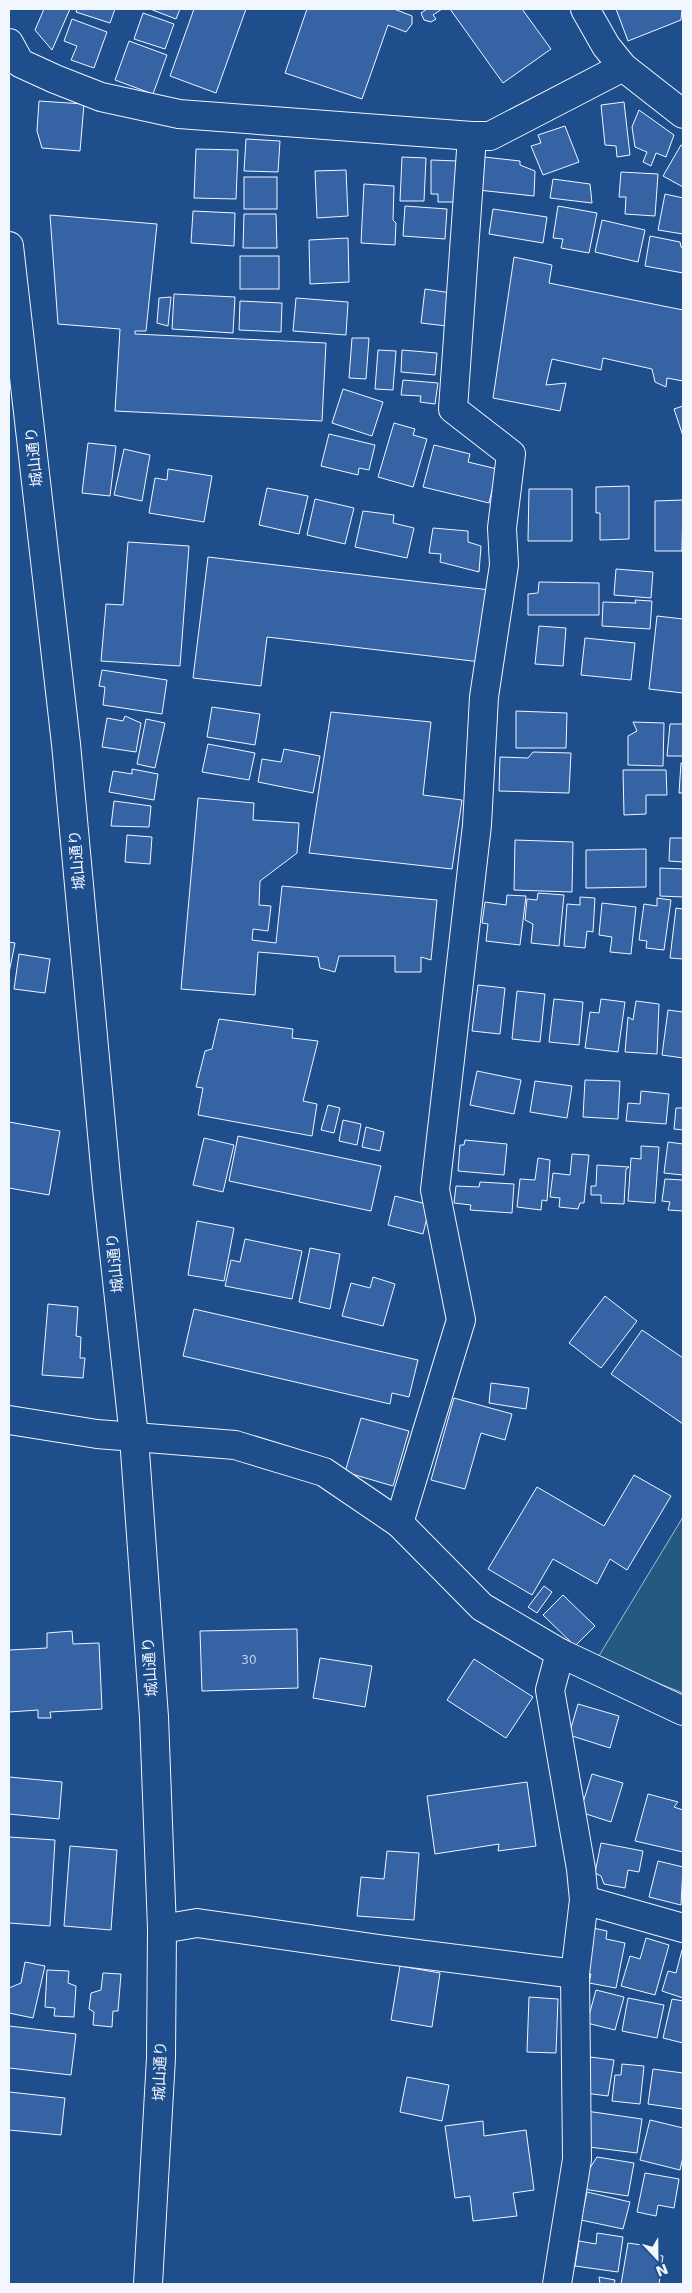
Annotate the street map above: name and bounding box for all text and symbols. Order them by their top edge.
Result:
street label: 城山通り [22,426,46,488]
street label: 城山通り [65,829,89,891]
street label: 城山通り [103,1232,127,1294]
street label: 城山通り [139,1636,161,1698]
house number: 30 [241,1653,257,1667]
street label: 城山通り [150,2041,170,2101]
north arrow [632,2233,682,2283]
text: N [653,2260,670,2280]

